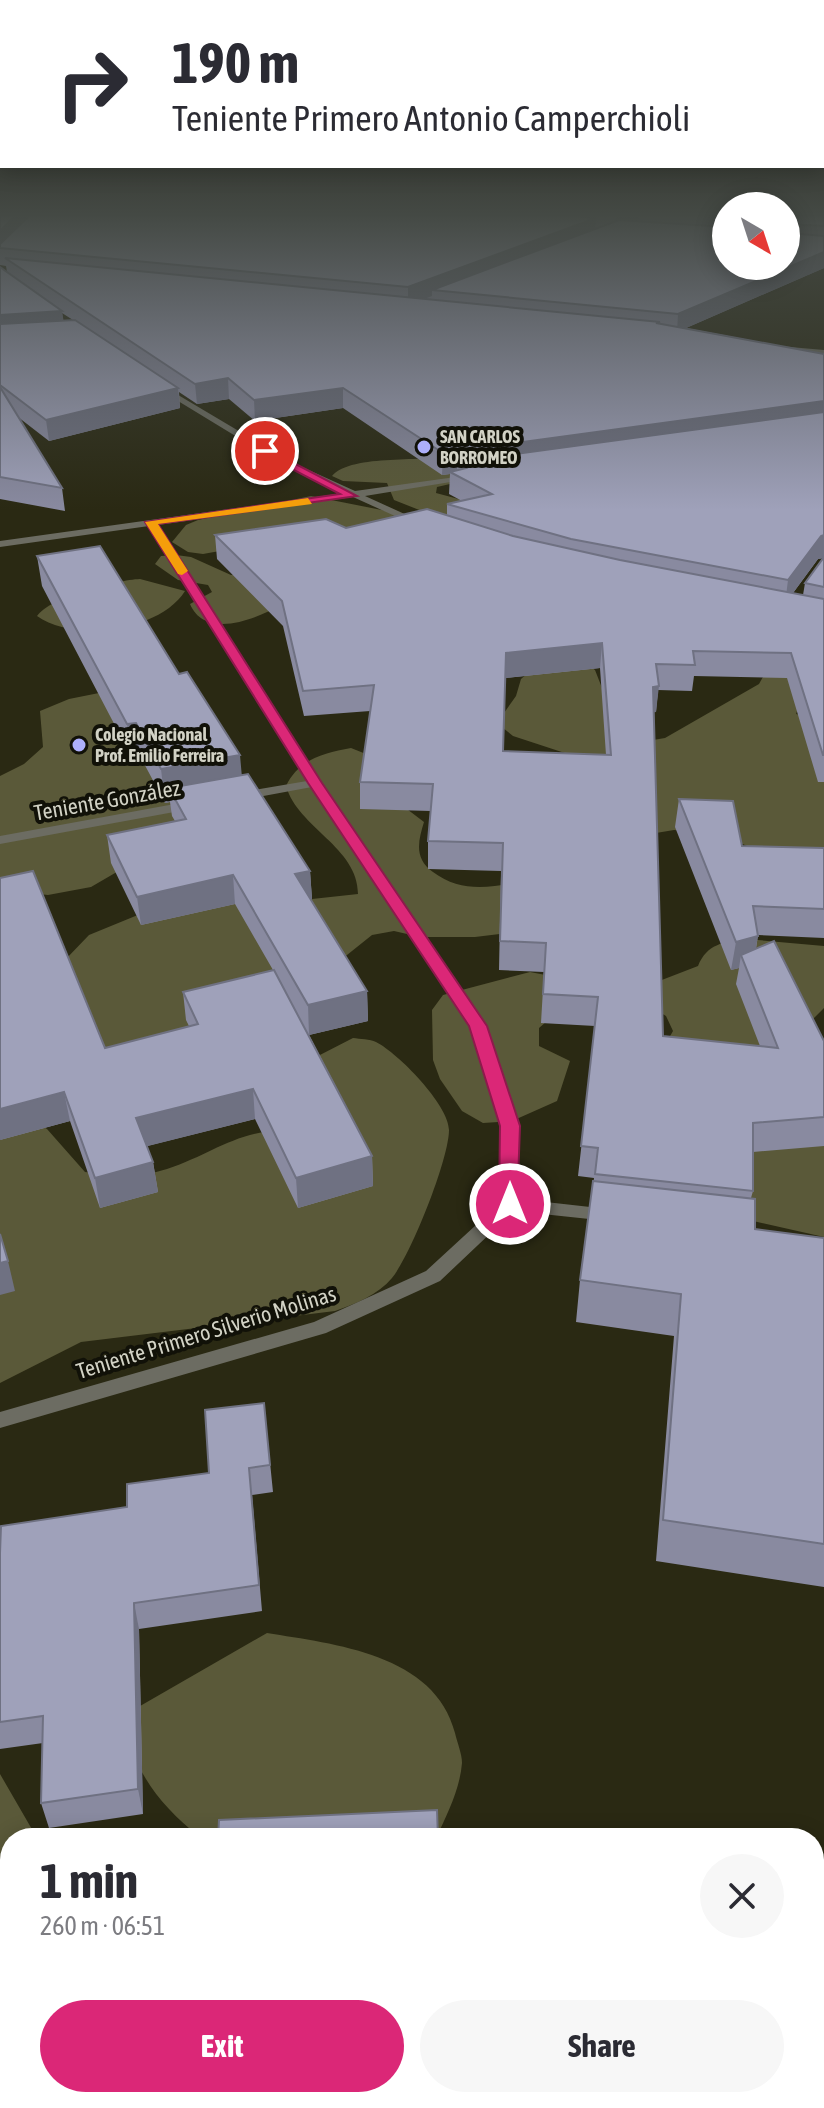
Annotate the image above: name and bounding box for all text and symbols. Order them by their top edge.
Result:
text: 190 m [172,31,299,95]
icon: right [40,32,144,136]
text: Teniente Primero Antonio Camperchioli [172,97,690,139]
north arrow [712,192,800,280]
map controls [712,192,800,280]
pin [231,417,299,485]
place label: SAN CARLOS BORROMEO [440,426,521,468]
icon: arrive [243,429,287,473]
marker: SAN CARLOS BORROMEO [415,438,433,456]
place label: Colegio Nacional Prof. Emilio Ferreira [95,724,224,766]
marker: Colegio Nacional Prof. Emilio Ferreira [70,736,88,754]
street label: Teniente González [32,774,182,826]
position arrow [468,1162,552,1246]
street label: Teniente Primero Silverio Molinas [73,1280,339,1384]
text: 1 min [40,1853,138,1908]
button: close [700,1854,784,1938]
text: 260 m · 06:51 [40,1911,165,1941]
button: Exit [40,2000,404,2092]
button: Share [420,2000,784,2092]

